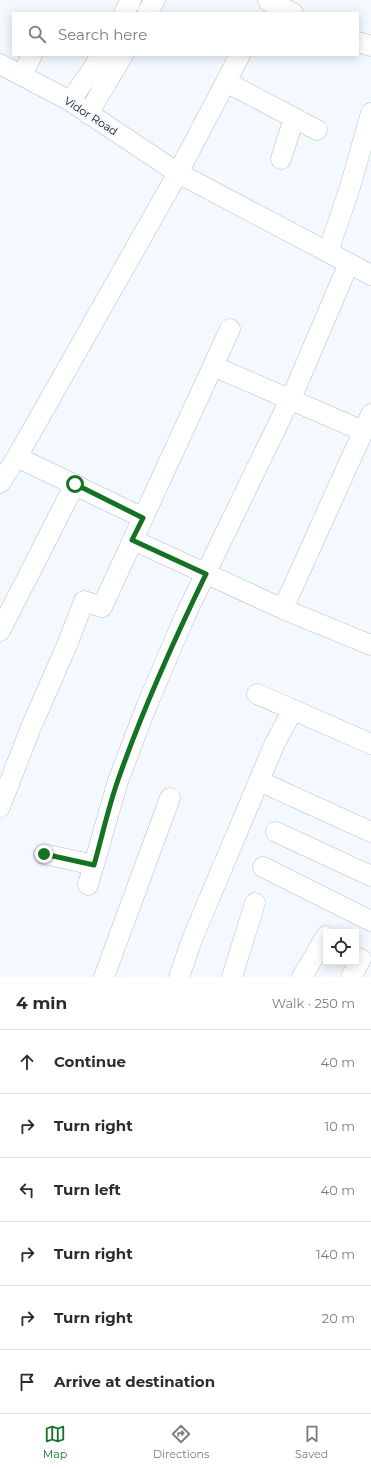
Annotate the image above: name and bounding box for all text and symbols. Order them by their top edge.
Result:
search box [12,12,359,56]
icon: search [26,23,48,45]
text: Search here [58,25,147,44]
street label: Vidor Road [62,94,120,138]
route start [66,475,84,493]
route end [35,845,53,863]
map controls [323,929,359,965]
button: locate [323,929,359,965]
text: 4 min [16,993,67,1013]
text: Walk · 250 m [272,995,355,1011]
icon: ahead [16,1051,38,1073]
text: Continue [54,1052,126,1071]
text: 40 m [321,1054,355,1070]
icon: right [16,1115,38,1137]
text: Turn right [54,1116,133,1135]
text: 10 m [325,1118,355,1134]
icon: left [16,1179,38,1201]
text: Turn left [54,1180,121,1199]
text: 40 m [321,1182,355,1198]
icon: right [16,1243,38,1265]
text: Turn right [54,1244,133,1263]
text: 140 m [316,1246,355,1262]
icon: right [16,1307,38,1329]
text: Turn right [54,1308,133,1327]
text: 20 m [322,1310,355,1326]
icon: arrive [16,1371,38,1393]
text: Arrive at destination [54,1372,215,1391]
tab: Map [43,1423,67,1461]
tab: Directions [153,1423,209,1461]
tab: Saved [295,1423,328,1461]

